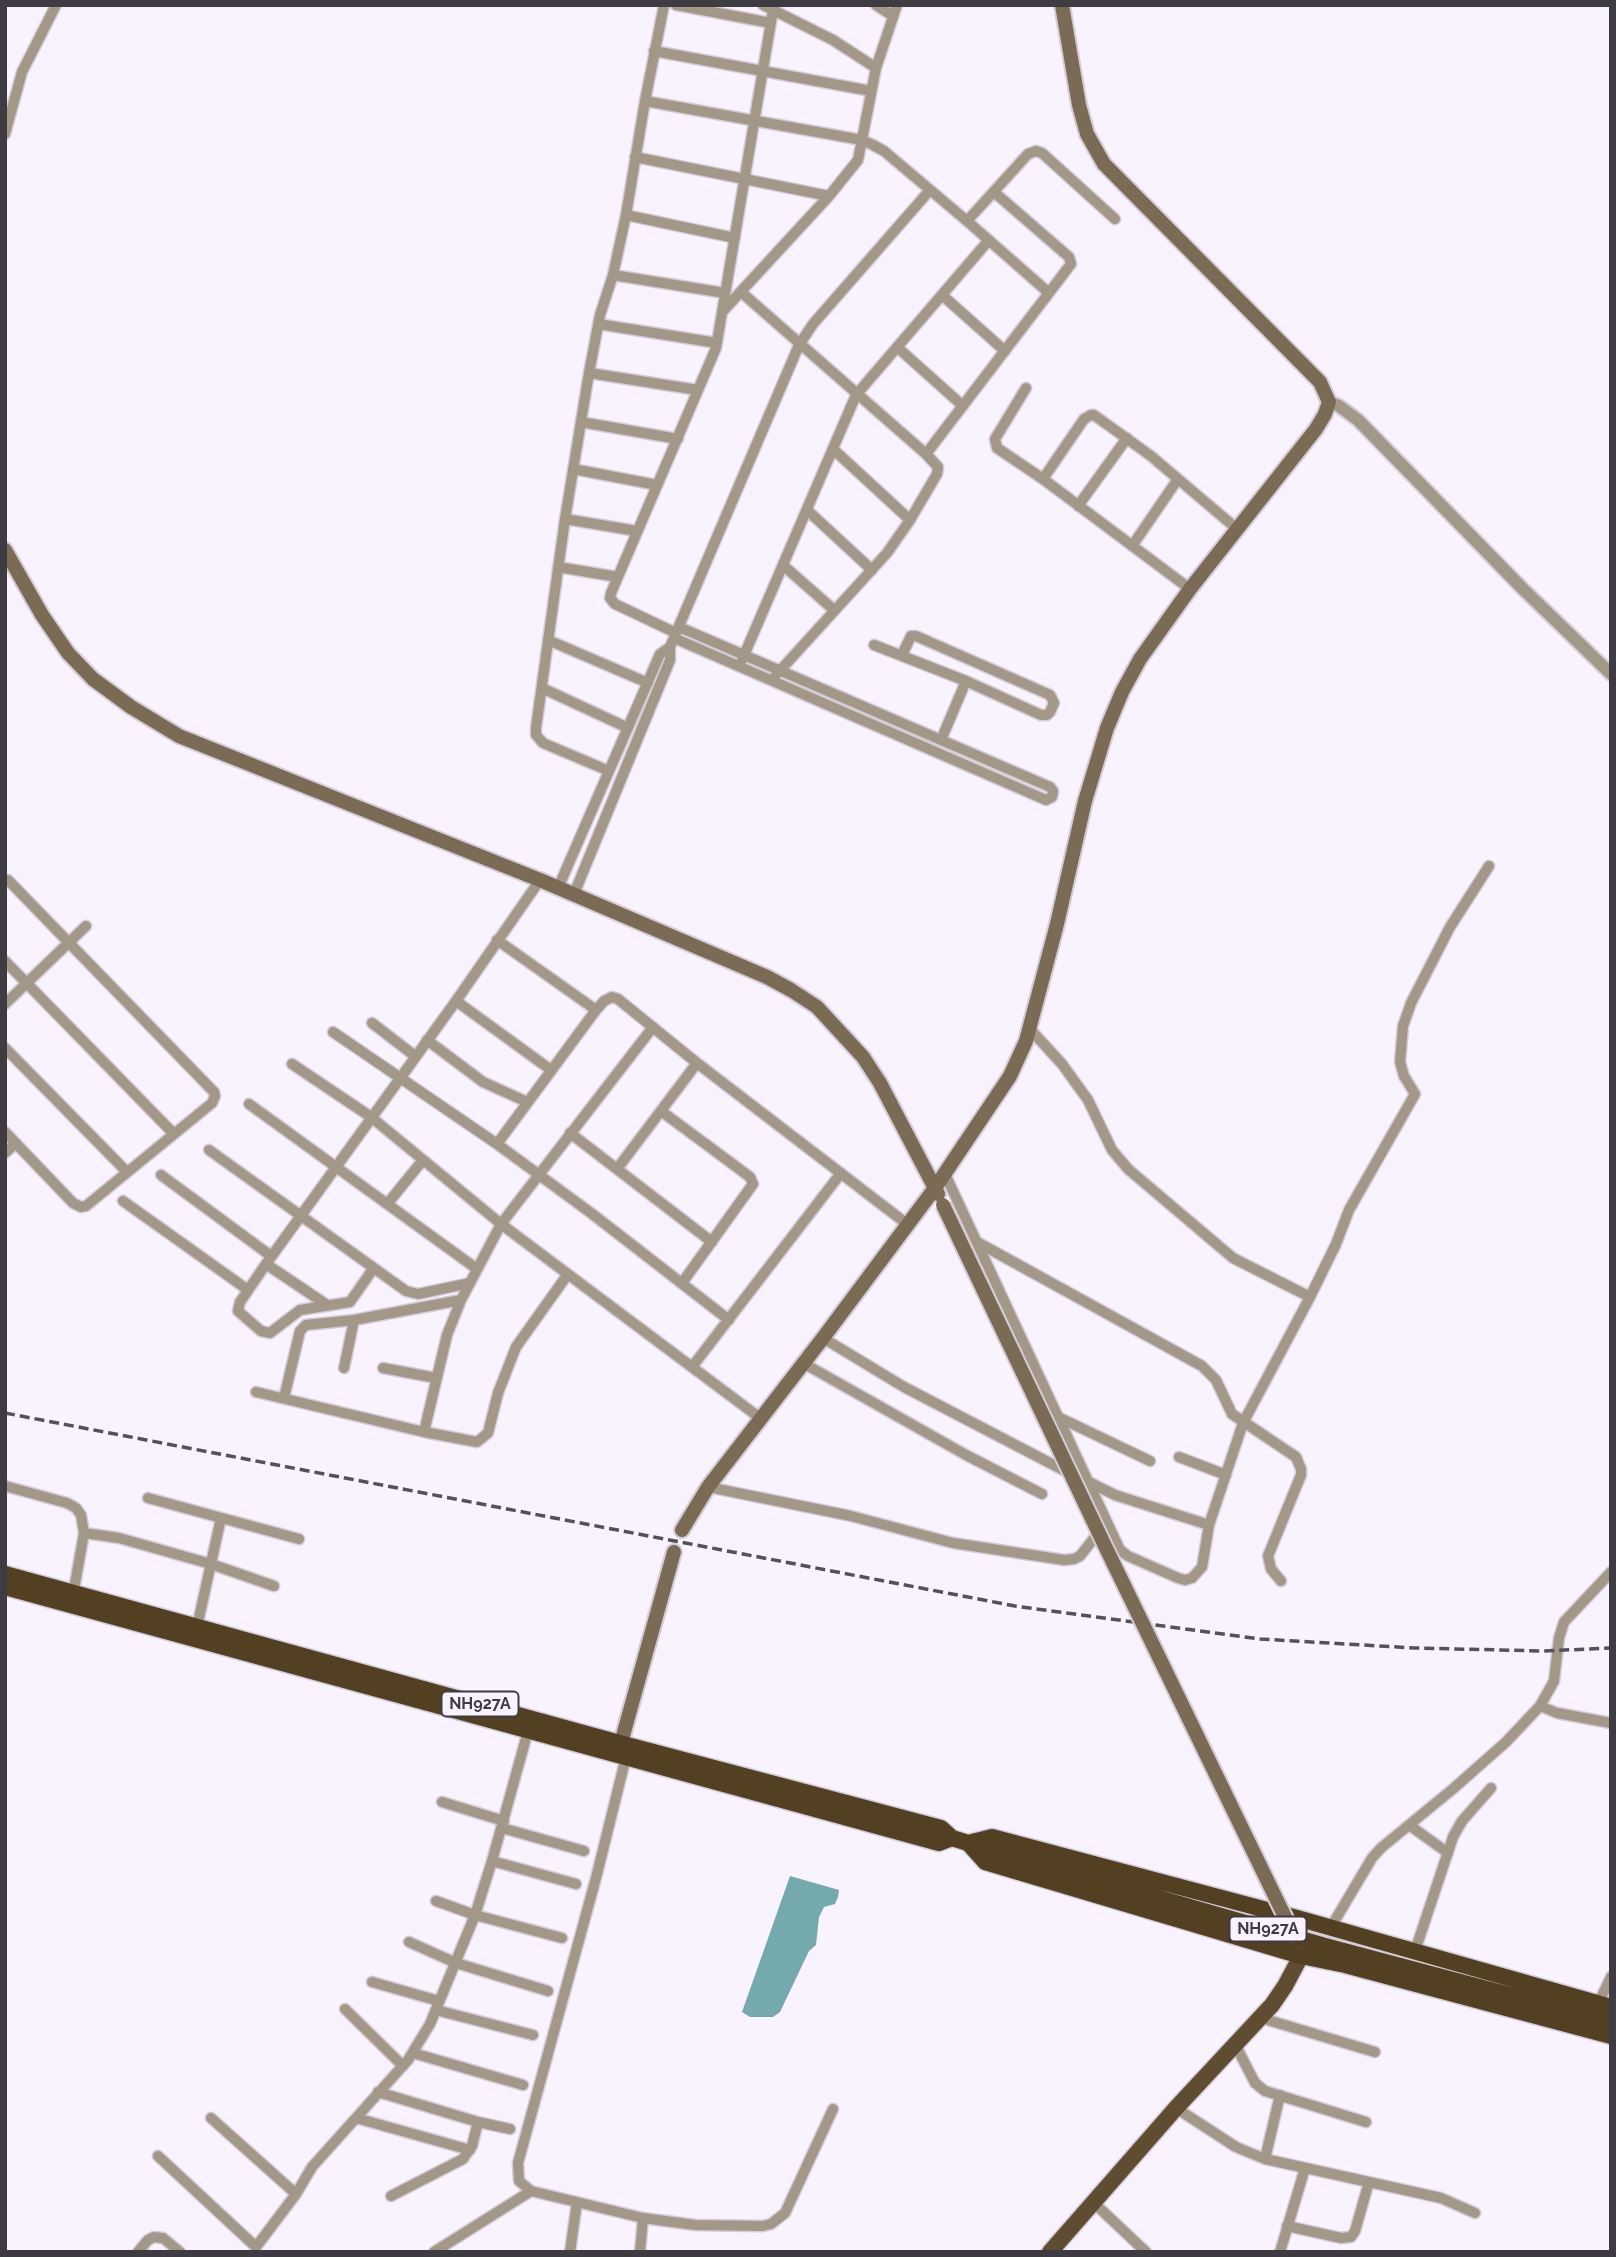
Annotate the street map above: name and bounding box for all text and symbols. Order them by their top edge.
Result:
road number: NH927A [442,1692,518,1716]
road number: NH927A [1230,1916,1306,1941]

